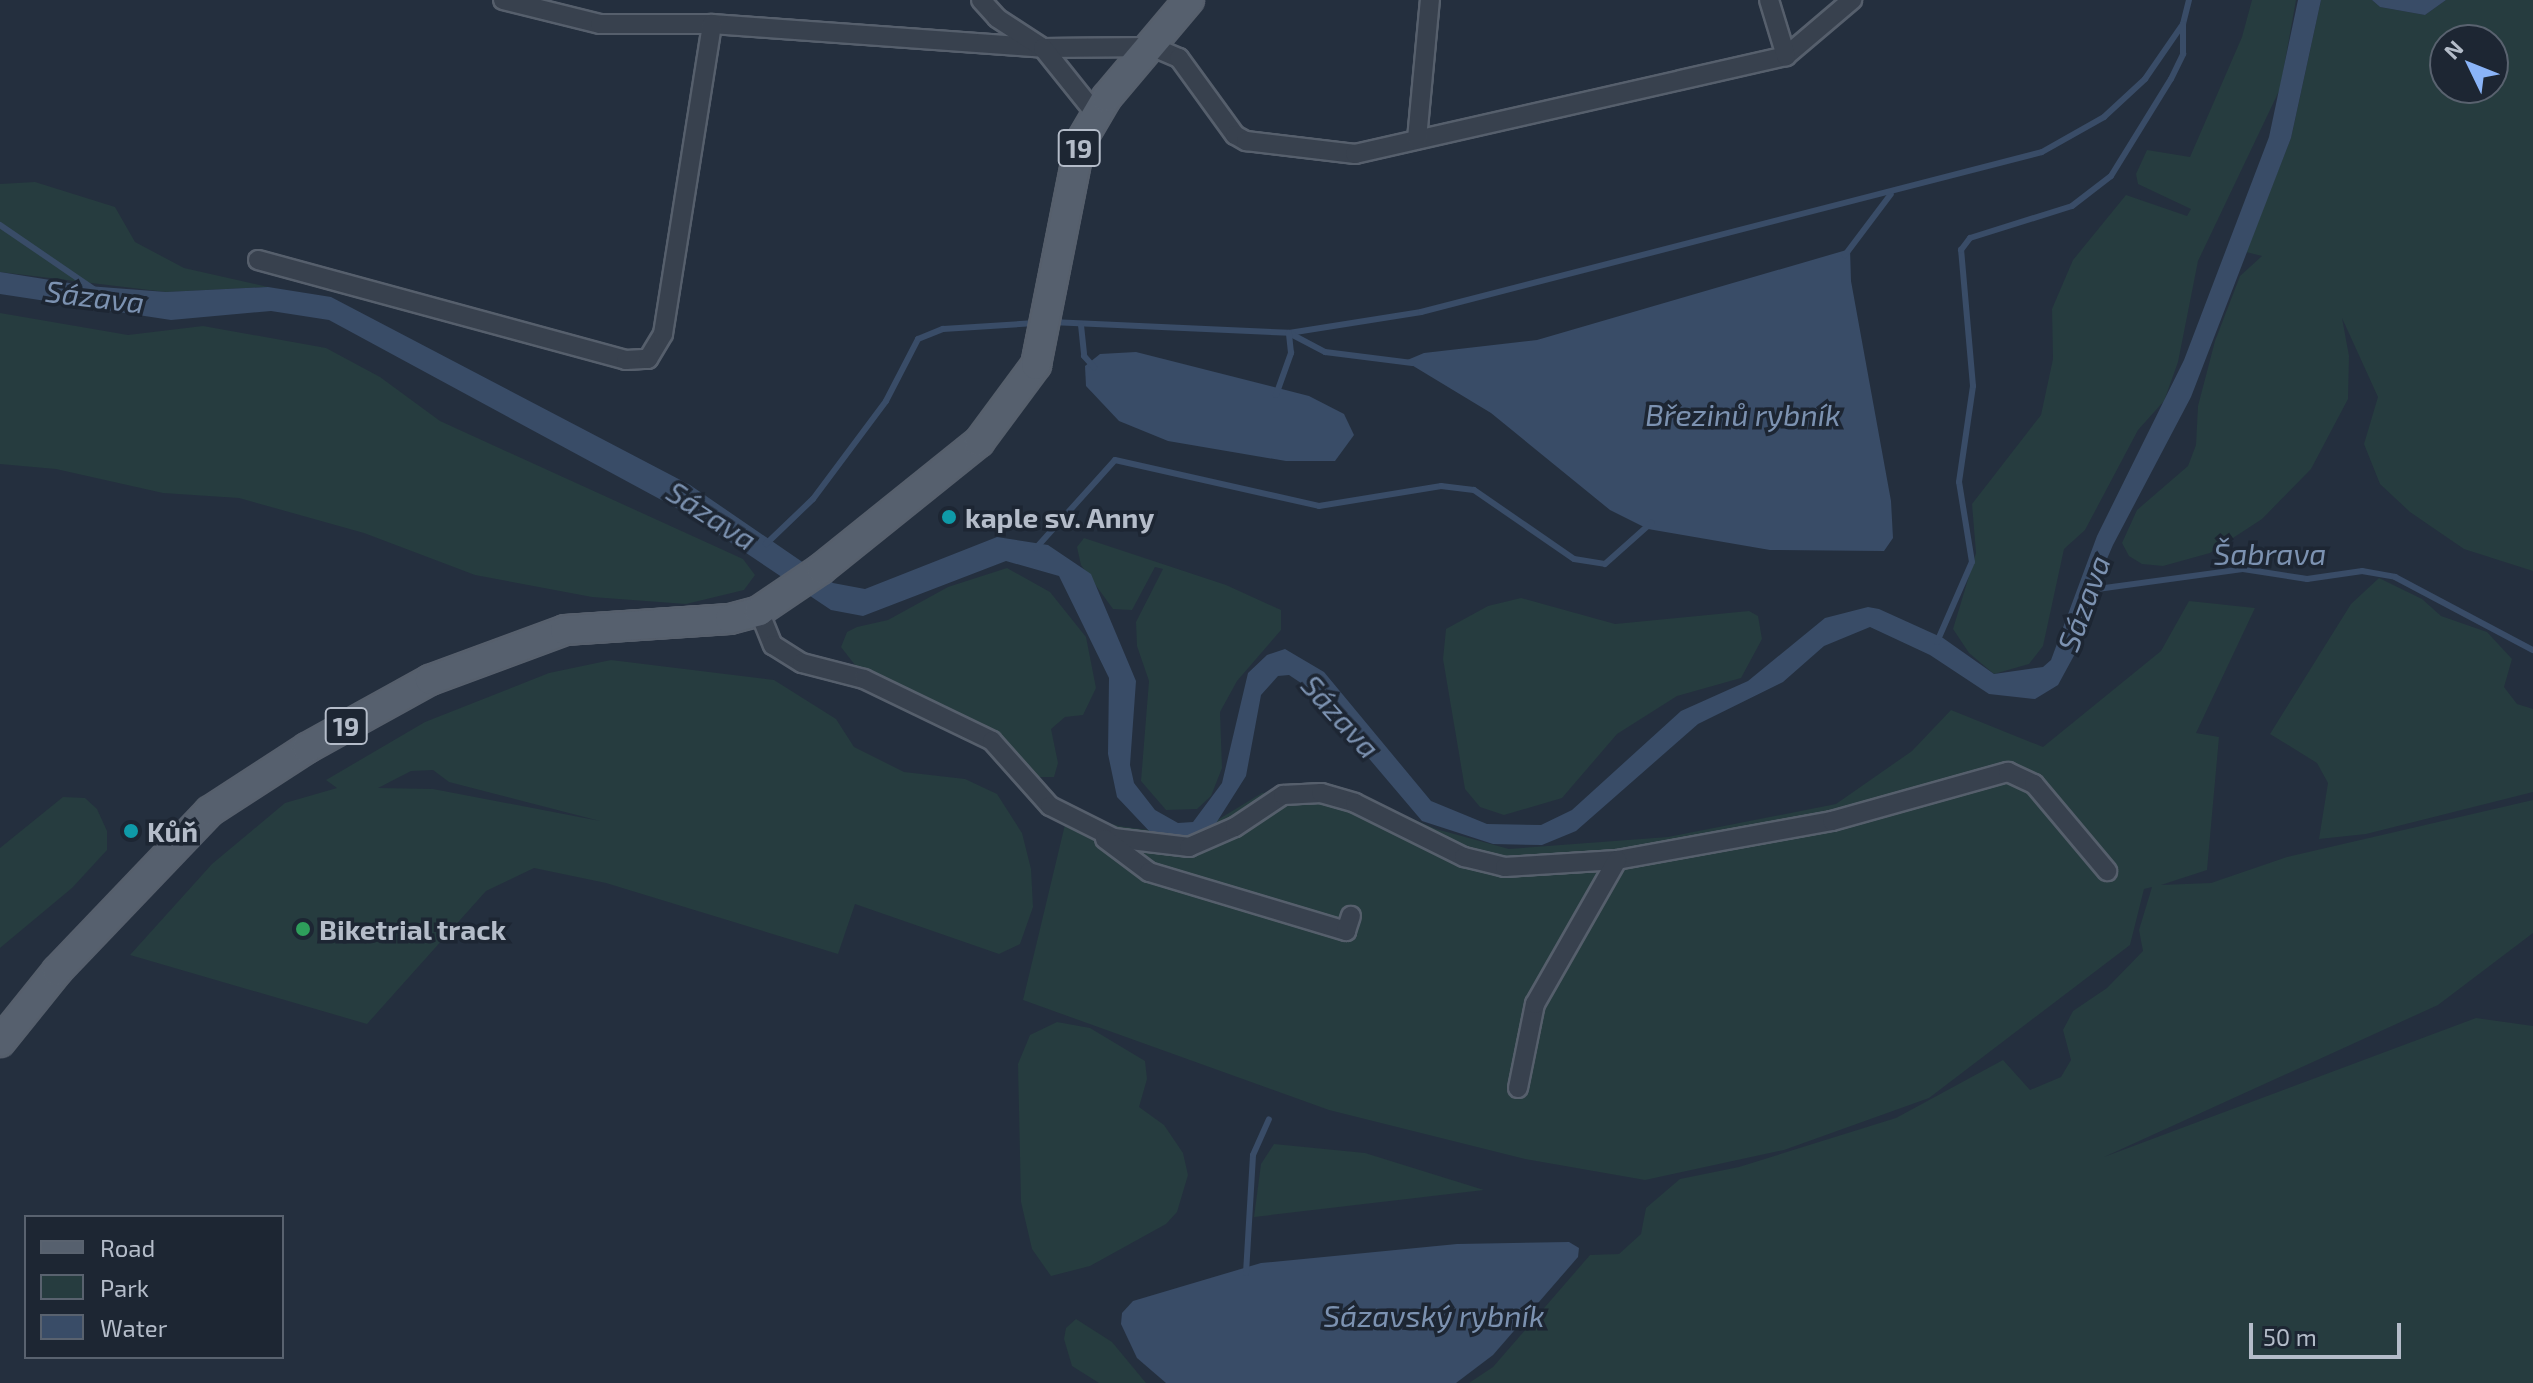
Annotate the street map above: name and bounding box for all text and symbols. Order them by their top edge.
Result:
north arrow [2429,24,2509,104]
text: N [2438,34,2468,64]
road number: 19 [1057,126,1101,170]
water label: Sázava [43,272,147,320]
water label: Březinů rybník [1645,396,1841,432]
water label: Sázava [661,473,763,557]
place label: kaple sv. Anny [965,500,1155,534]
marker: kaple sv. Anny [940,508,958,526]
water label: Šabrava [2213,535,2327,571]
water label: Sázava [2049,550,2117,656]
water label: Sázava [1294,667,1388,765]
road number: 19 [324,704,368,748]
place label: Kůň [147,814,198,848]
marker: Kůň [122,822,140,840]
place label: Biketrial track [319,912,507,946]
marker: Biketrial track [294,920,312,938]
legend [24,1215,284,1359]
text: Road [100,1233,155,1262]
text: Park [100,1273,149,1302]
water label: Sázavský rybník [1323,1297,1545,1333]
scale bar [2253,1307,2405,1357]
text: Water [100,1313,167,1342]
text: 50 m [2263,1322,2317,1351]

